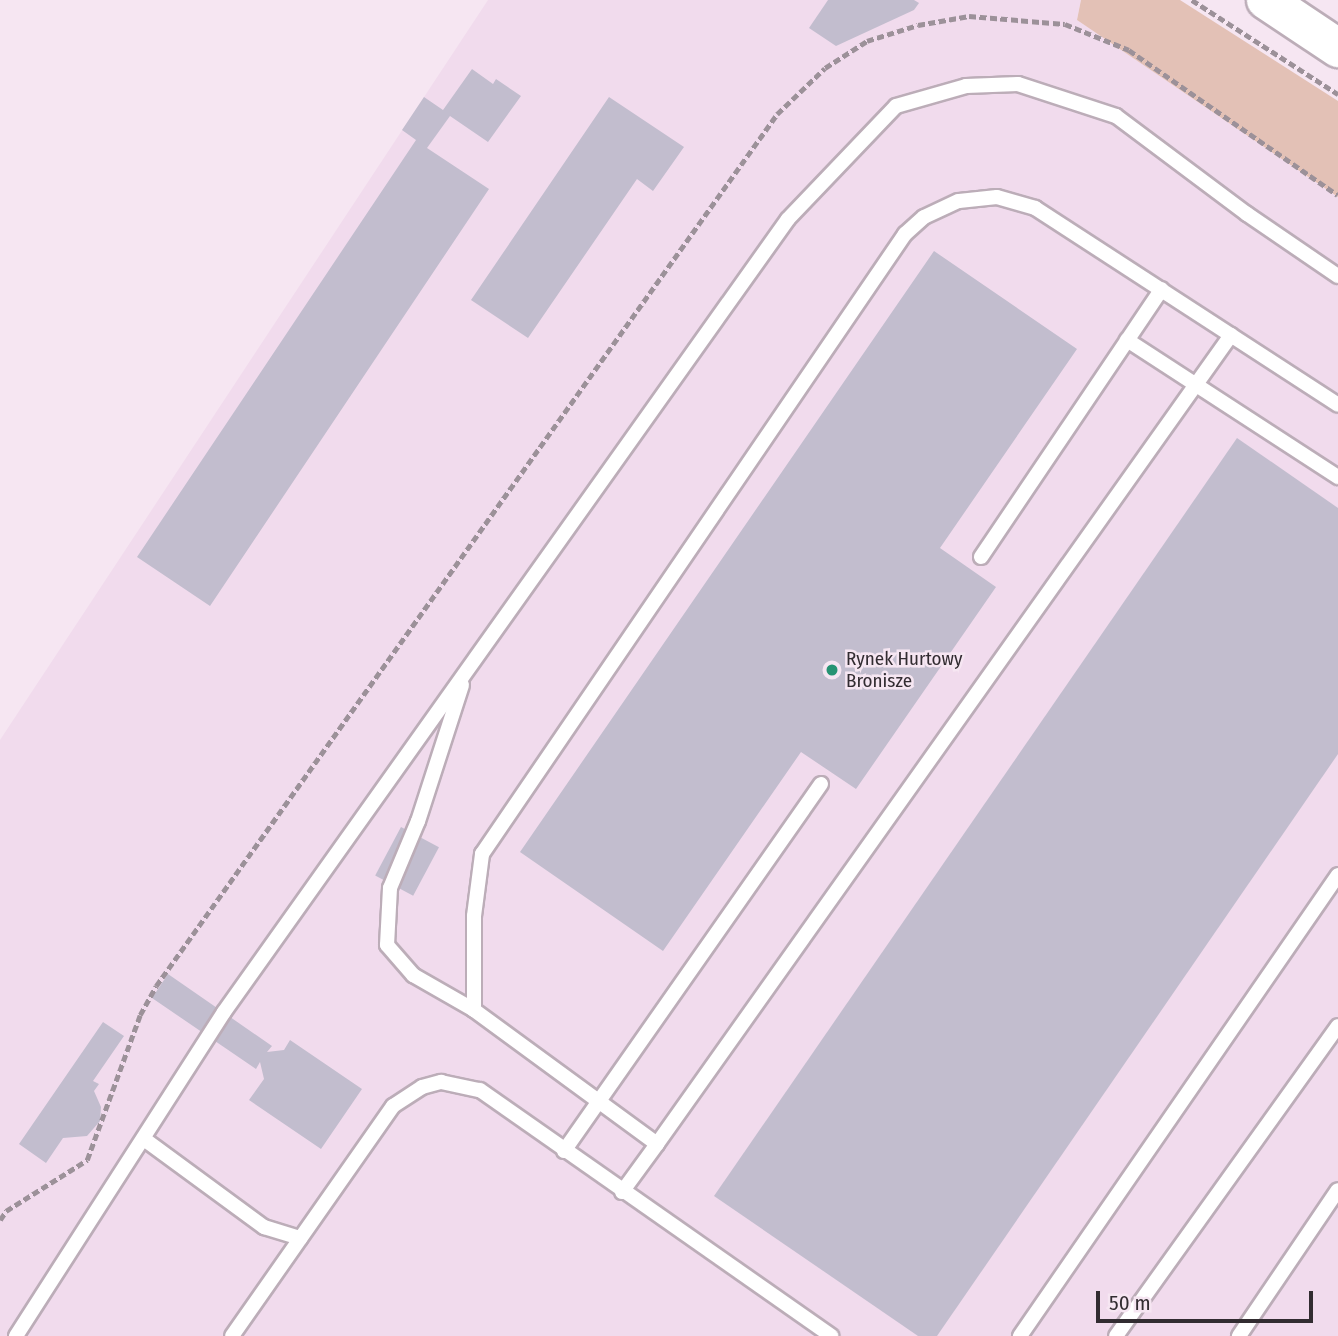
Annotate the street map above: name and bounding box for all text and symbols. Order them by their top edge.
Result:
place label: Rynek Hurtowy Bronisze [846,648,962,692]
marker: Rynek Hurtowy Bronisze [824,662,840,678]
scale bar [1100,1276,1317,1320]
text: 50 m [1109,1290,1151,1316]

